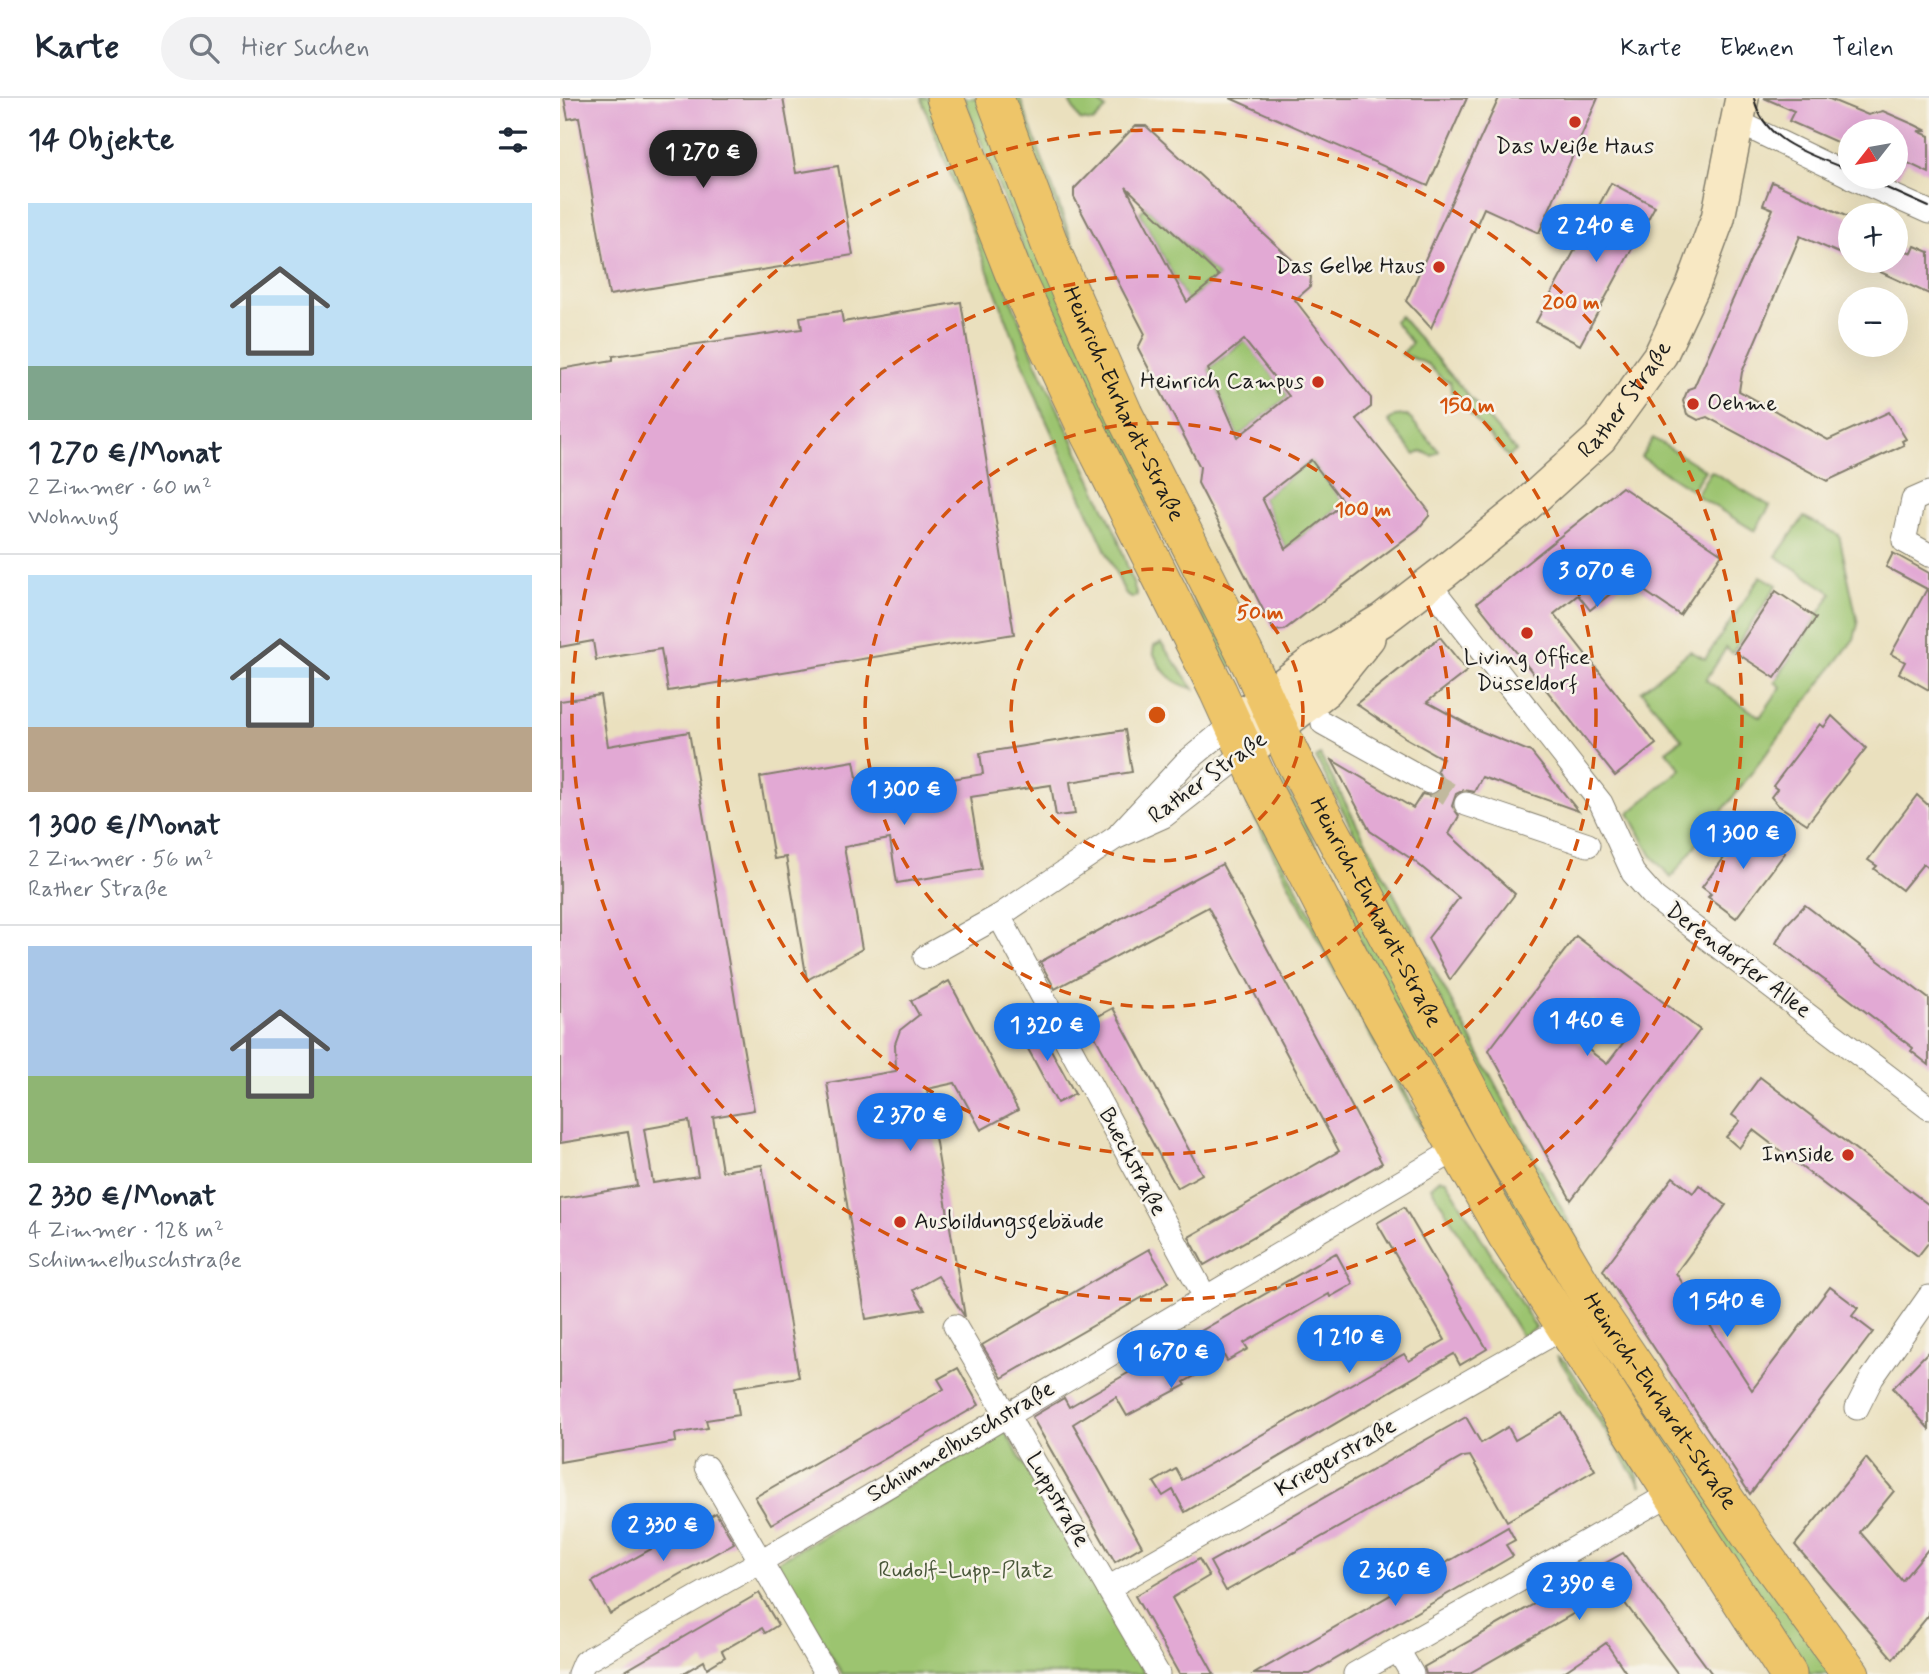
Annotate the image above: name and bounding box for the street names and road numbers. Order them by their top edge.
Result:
street label: Heinrich-Ehrhardt-Straße [1055,282,1191,527]
street label: Rather Straße [1572,337,1680,466]
street label: Rather Straße [1143,725,1273,831]
street label: Heinrich-Ehrhardt-Straße [1302,793,1448,1033]
street label: Derendorfer Allee [1659,896,1817,1026]
street label: Bueckstraße [1091,1103,1173,1221]
street label: Heinrich-Ehrhardt-Straße [1575,1288,1744,1516]
street label: Schimmelbuschstraße [862,1374,1060,1510]
street label: Kriegerstraße [1270,1411,1403,1506]
street label: Luppstraße [1018,1447,1096,1553]

